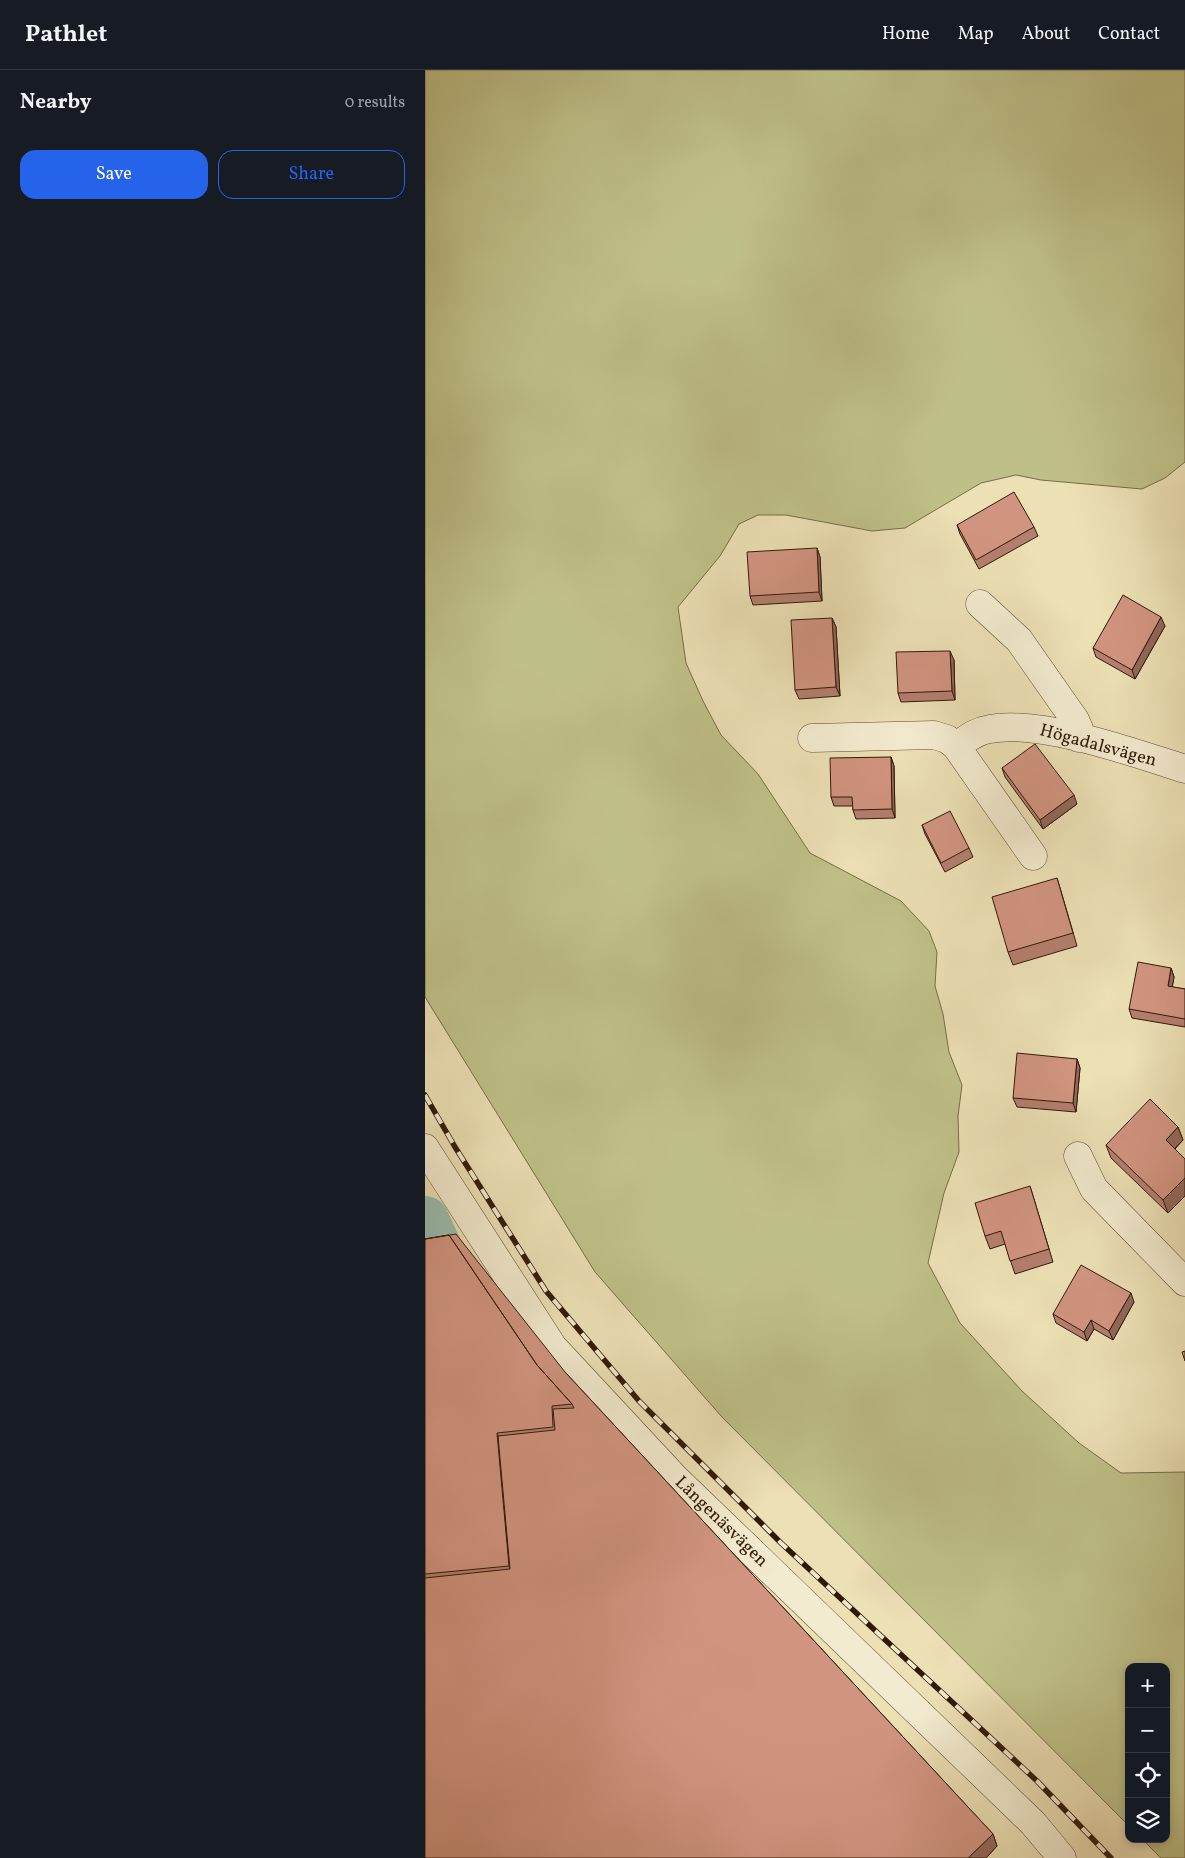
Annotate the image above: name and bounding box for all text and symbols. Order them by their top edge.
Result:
text: Pathlet [25,18,107,52]
text: Home [882,22,930,47]
text: Map [958,22,994,47]
text: About [1022,22,1070,47]
text: Contact [1098,22,1160,47]
text: Nearby [20,88,91,117]
text: 0 results [345,92,405,114]
button: Save [20,150,208,199]
button: Share [218,150,405,199]
street label: Högadalsvägen [1037,718,1159,774]
street label: Långenäsvägen [669,1471,774,1573]
map controls [1125,1663,1170,1843]
button: + [1125,1663,1170,1708]
button: − [1125,1708,1170,1753]
button: locate [1125,1753,1170,1798]
button: layers [1125,1798,1170,1843]

